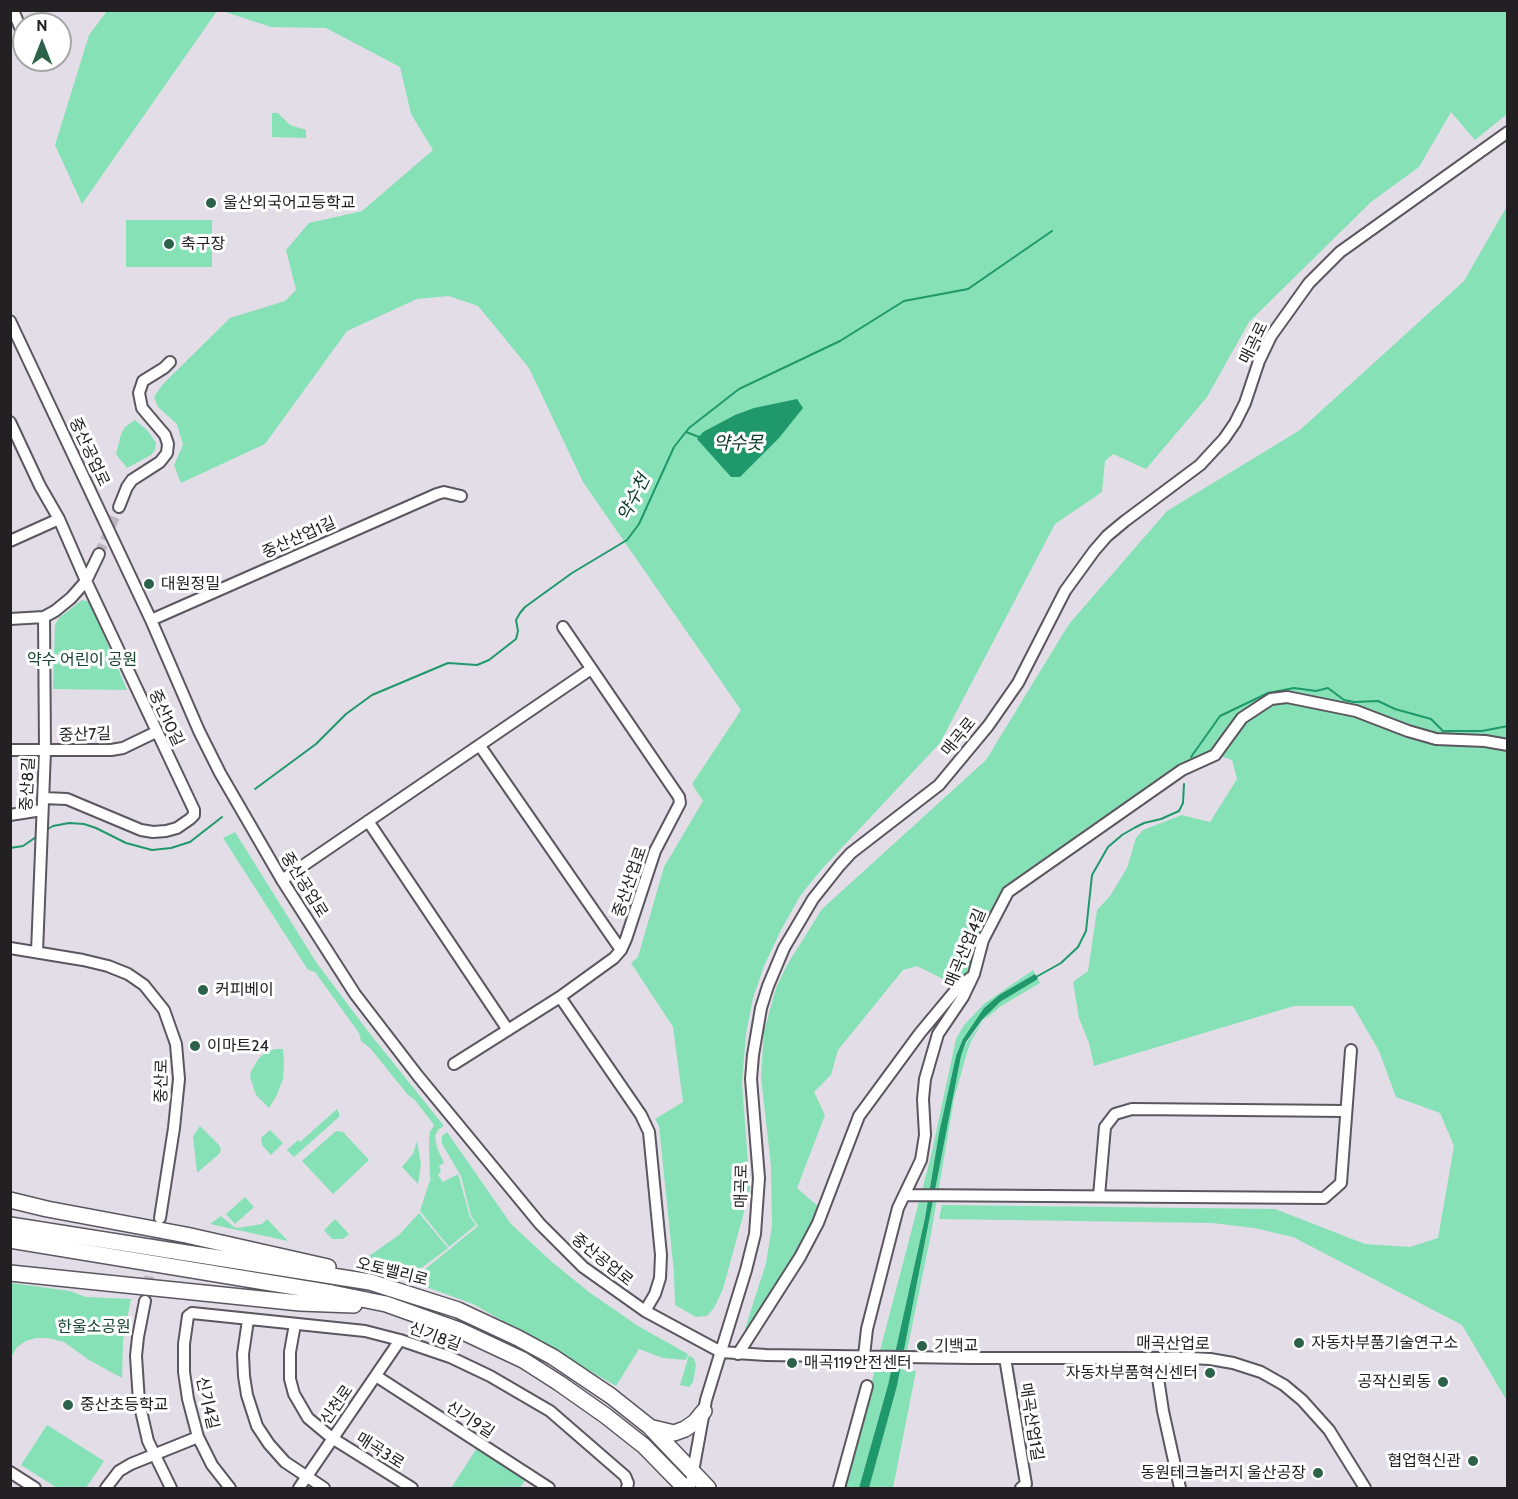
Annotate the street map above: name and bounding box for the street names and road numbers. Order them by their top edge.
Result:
street label: 매곡로 [1236,319,1272,367]
street label: 중산공업로 [65,415,113,489]
street label: 중산산업1길 [259,513,339,563]
street label: 중산10길 [145,687,187,749]
street label: 매곡로 [938,714,980,760]
street label: 중산7길 [59,724,111,746]
street label: 중산8길 [17,757,39,811]
street label: 중산산업로 [609,844,651,920]
street label: 중산공업로 [276,849,332,921]
street label: 매곡산업4길 [942,906,990,990]
street label: 중산로 [152,1059,172,1103]
street label: 매곡로 [732,1164,752,1208]
street label: 중산공업로 [567,1229,637,1291]
street label: 오토밸리로 [354,1254,430,1290]
street label: 신기8길 [406,1319,464,1355]
street label: 매곡산업로 [1136,1334,1210,1354]
street label: 신기4길 [192,1375,222,1431]
street label: 신천로 [316,1381,358,1429]
street label: 매곡산업1길 [1015,1382,1047,1462]
street label: 신기9길 [442,1397,498,1443]
street label: 매곡3로 [353,1429,407,1473]

